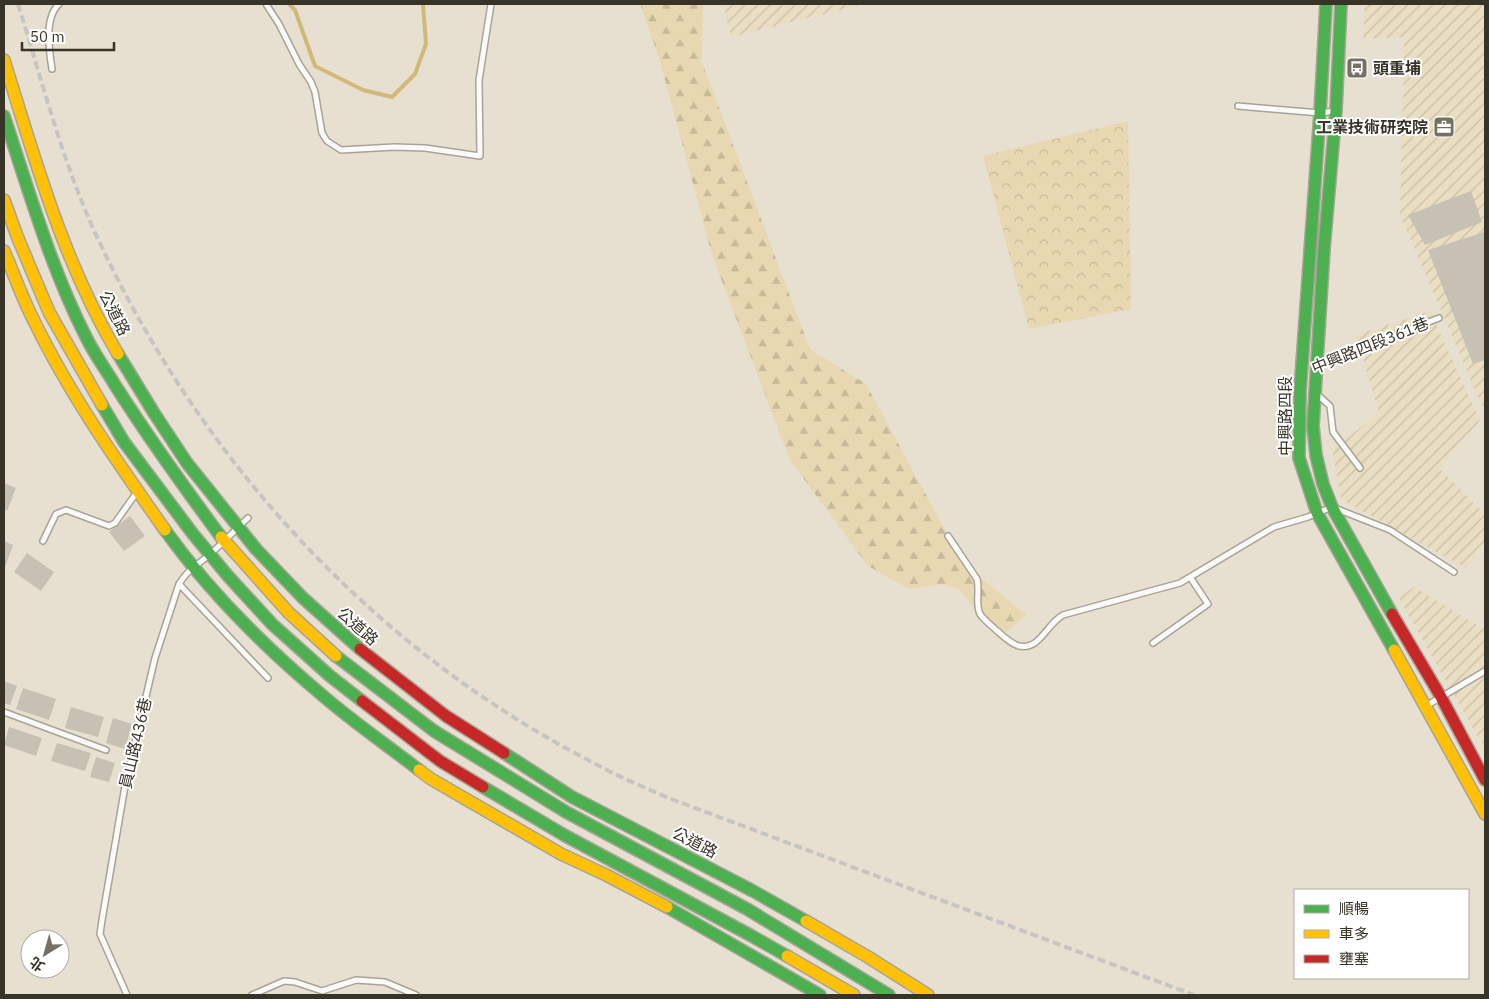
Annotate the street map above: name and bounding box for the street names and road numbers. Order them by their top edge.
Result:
street label: 公道路 [95,287,135,339]
street label: 中興路四段361巷 [1308,312,1432,378]
street label: 中興路四段 [1275,376,1295,456]
street label: 公道路 [333,603,383,649]
street label: 員山路436巷 [115,696,155,790]
street label: 公道路 [669,822,721,862]

